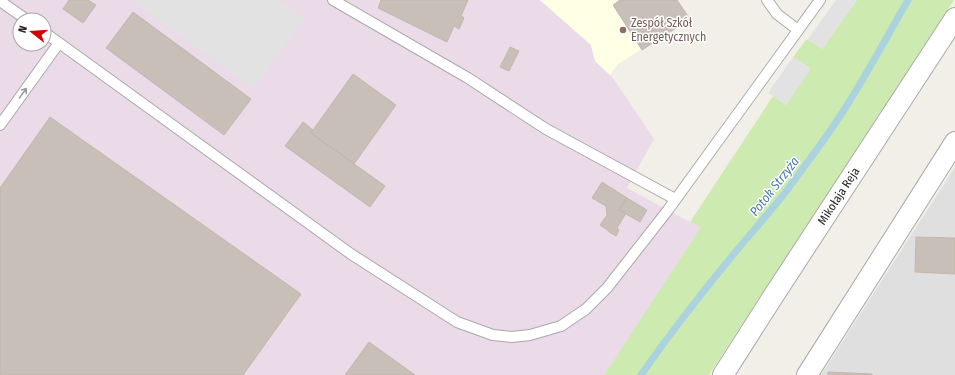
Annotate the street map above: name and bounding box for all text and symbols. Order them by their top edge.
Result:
north arrow [12,12,52,52]
place label: Zespół Szkół Energetycznych [631,16,706,44]
text: N [16,24,30,34]
marker: Zespół Szkół Energetycznych [618,25,628,35]
one-way arrow [19,88,27,99]
water label: Potok Strzyża [747,154,802,219]
street label: Mikołaja Reja [815,165,862,227]

